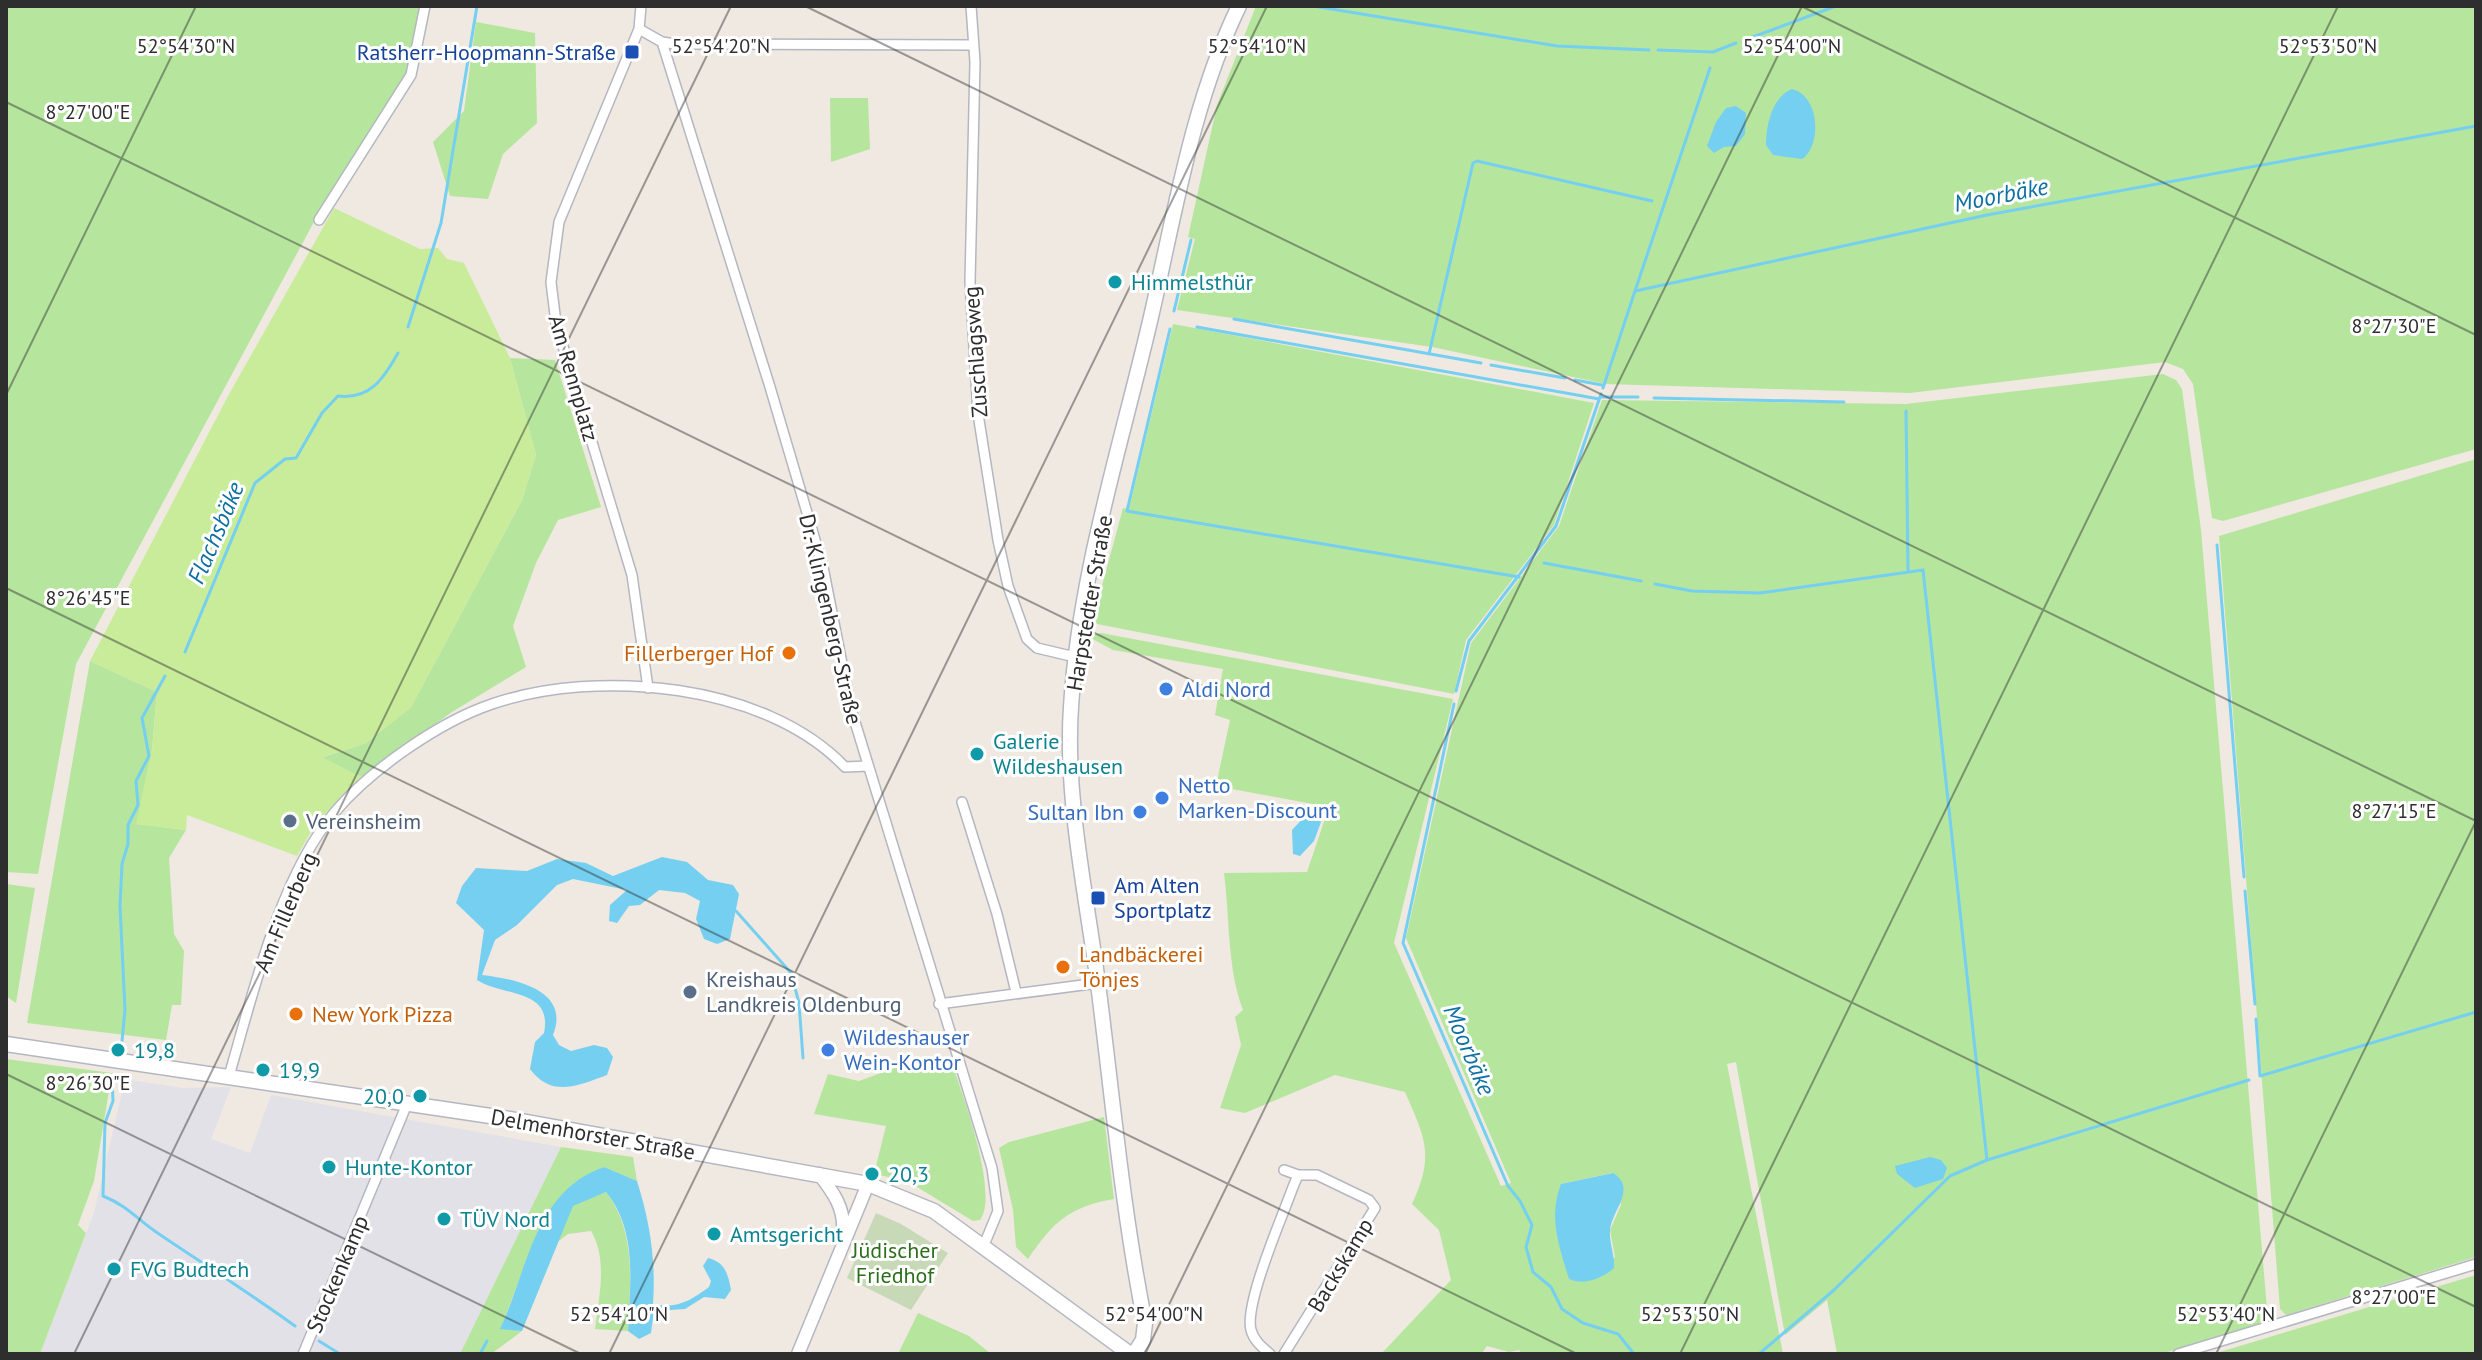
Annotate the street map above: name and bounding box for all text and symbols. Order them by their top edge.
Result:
text: 52°54'30"N [137,33,235,59]
text: 52°54'20"N [672,33,770,59]
text: 52°54'10"N [1208,33,1306,59]
text: 52°54'00"N [1743,33,1841,59]
text: 52°53'50"N [2279,33,2377,59]
place label: Ratsherr-Hoopmann-Straße [357,38,616,66]
marker: Ratsherr-Hoopmann-Straße [623,43,641,61]
text: 8°27'00"E [46,99,130,125]
water label: Moorbäke [1951,170,2051,219]
place label: Himmelsthür [1131,268,1254,296]
marker: Himmelsthür [1106,273,1124,291]
street label: Zuschlagsweg [956,285,994,419]
street label: Am Rennplatz [543,311,605,445]
text: 8°27'30"E [2352,313,2436,339]
water label: Flachsbäke [180,477,251,588]
street label: Dr.-Klingenberg-Straße [793,511,869,727]
street label: Harpstedter Straße [1060,513,1118,693]
text: 8°26'45"E [46,585,130,611]
place label: Fillerberger Hof [624,639,774,667]
marker: Fillerberger Hof [780,644,798,662]
place label: Aldi Nord [1182,675,1271,703]
marker: Aldi Nord [1157,680,1175,698]
place label: Galerie Wildeshausen [993,727,1123,780]
marker: Galerie Wildeshausen [968,745,986,763]
place label: Netto Marken-Discount [1178,771,1338,824]
marker: Netto Marken-Discount [1153,789,1171,807]
place label: Sultan Ibn [1027,798,1124,826]
text: 8°27'15"E [2352,798,2436,824]
marker: Sultan Ibn [1131,803,1149,821]
place label: Vereinsheim [305,807,421,835]
marker: Vereinsheim [281,812,299,830]
street label: Am Fillerberg [247,848,323,976]
place label: Am Alten Sportplatz [1114,871,1212,924]
marker: Am Alten Sportplatz [1089,889,1107,907]
place label: Landbäckerei Tönjes [1079,940,1203,993]
marker: Landbäckerei Tönjes [1054,958,1072,976]
place label: Kreishaus Landkreis Oldenburg [706,965,902,1018]
marker: Kreishaus Landkreis Oldenburg [681,983,699,1001]
place label: New York Pizza [312,1000,453,1028]
water label: Moorbäke [1437,1000,1502,1100]
marker: New York Pizza [287,1005,305,1023]
place label: Wildeshauser Wein-Kontor [844,1023,970,1076]
place label: 19,8 [134,1036,175,1064]
marker: 19,8 [109,1041,127,1059]
marker: Wildeshauser Wein-Kontor [819,1041,837,1059]
place label: 19,9 [279,1056,320,1084]
marker: 19,9 [254,1061,272,1079]
text: 8°26'30"E [46,1070,130,1096]
place label: 20,0 [363,1082,404,1110]
marker: 20,0 [411,1087,429,1105]
street label: Delmenhorster Straße [489,1102,697,1166]
place label: Hunte-Kontor [345,1153,473,1181]
marker: Hunte-Kontor [320,1158,338,1176]
place label: 20,3 [888,1160,929,1188]
marker: 20,3 [863,1165,881,1183]
place label: TÜV Nord [460,1205,550,1233]
marker: TÜV Nord [435,1210,453,1228]
street label: Stockenkamp [300,1211,374,1337]
street label: Backskamp [1301,1213,1379,1317]
place label: Amtsgericht [730,1220,844,1248]
marker: Amtsgericht [705,1225,723,1243]
park label: Jüdischer Friedhof [851,1236,938,1289]
place label: FVG Budtech [130,1255,249,1283]
marker: FVG Budtech [105,1260,123,1278]
text: 8°27'00"E [2352,1284,2436,1310]
text: 52°54'10"N [570,1301,668,1327]
text: 52°54'00"N [1105,1301,1203,1327]
text: 52°53'50"N [1641,1301,1739,1327]
text: 52°53'40"N [2177,1301,2275,1327]

